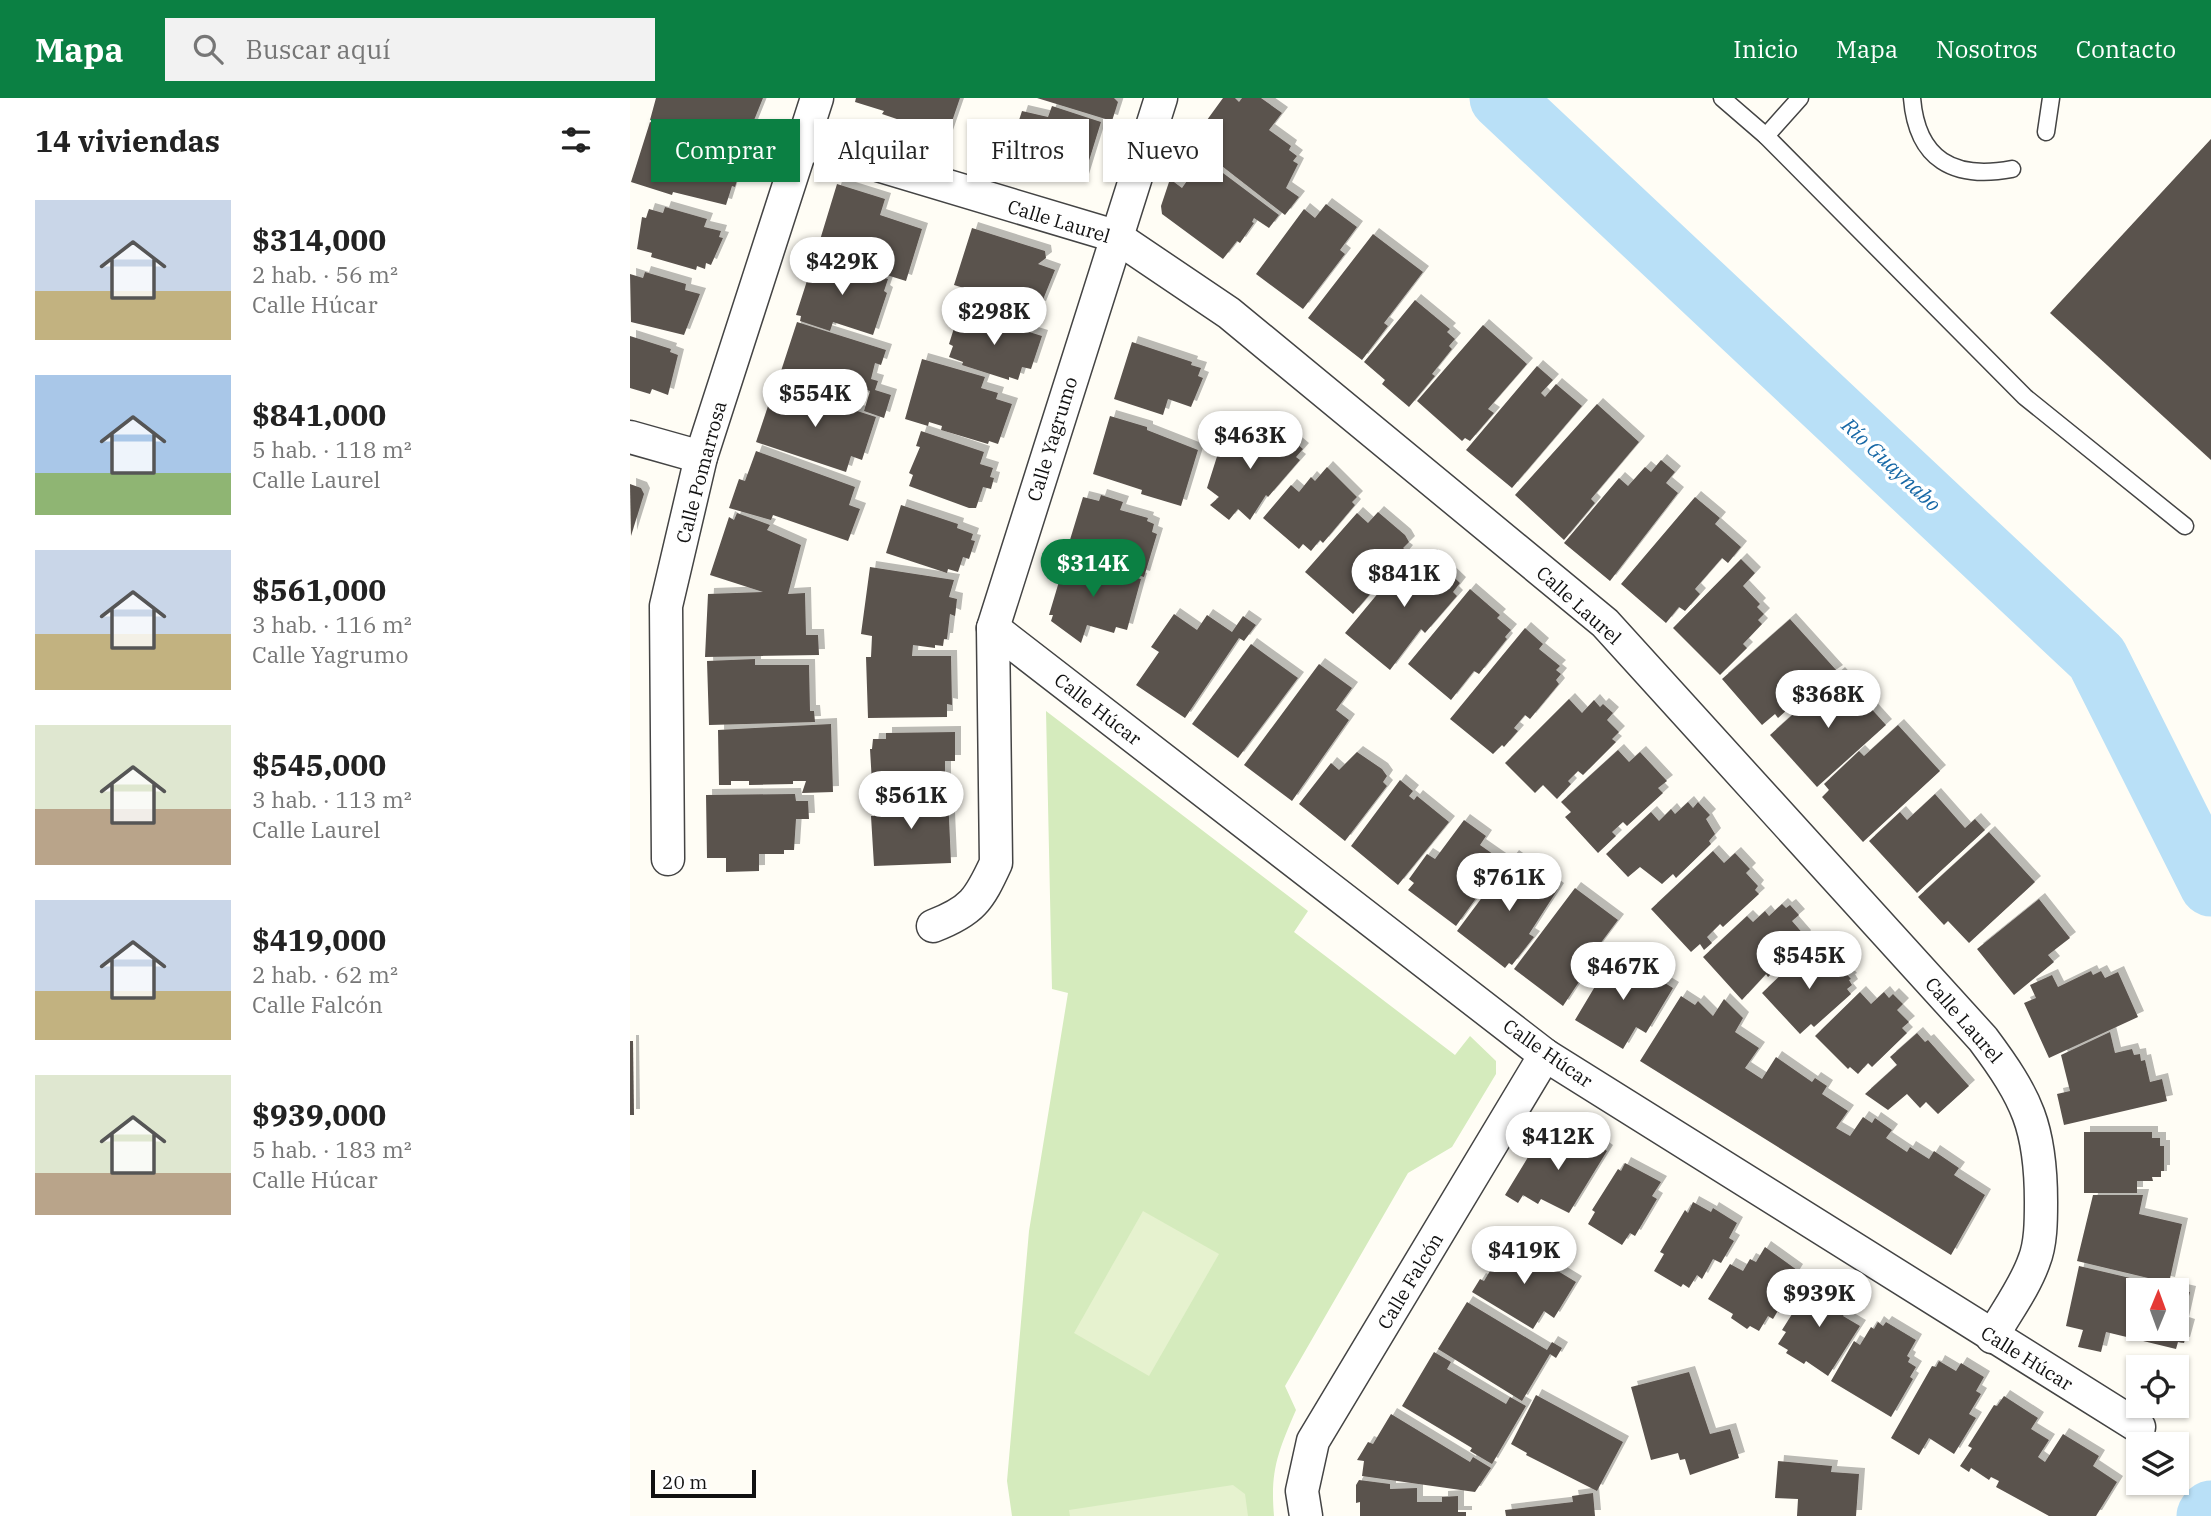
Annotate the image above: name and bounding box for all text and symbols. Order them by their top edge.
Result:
search box [165,18,655,81]
text: Mapa [35,28,123,71]
icon: search [189,30,227,68]
text: Buscar aquí [245,32,391,66]
text: Inicio [1733,33,1798,65]
text: Mapa [1836,33,1898,65]
text: Nosotros [1936,33,2038,65]
text: Contacto [2076,33,2176,65]
chip: Comprar [651,119,800,182]
chip: Alquilar [814,119,953,182]
chip: Filtros [967,119,1089,182]
chip: Nuevo [1103,119,1223,182]
text: 14 viviendas [35,121,220,160]
icon: filters [557,121,595,159]
street label: Calle Laurel [1005,194,1114,248]
text: $314,000 [252,220,386,259]
icon: home [91,228,175,312]
pin: $429K [793,238,891,297]
text: $429K [806,245,878,275]
text: 2 hab. · 56 m² [252,259,398,289]
pin: $298K [945,288,1043,347]
text: Calle Húcar [252,289,378,319]
text: $298K [958,295,1030,325]
pin: $554K [766,370,864,429]
street label: Calle Yagrumo [1022,374,1082,504]
text: $554K [779,377,851,407]
text: $841,000 [252,395,386,434]
street label: Calle Pomarrosa [670,398,732,546]
icon: home [91,403,175,487]
water label: Río Guaynabo [1835,410,1947,517]
pin: $463K [1201,412,1299,471]
text: $463K [1214,419,1286,449]
text: 5 hab. · 118 m² [252,434,412,464]
text: Calle Laurel [252,464,380,494]
pin: $314K [1044,540,1142,599]
text: $314K [1057,547,1129,577]
pin: $841K [1355,550,1453,609]
text: $841K [1368,557,1440,587]
street label: Calle Laurel [1532,561,1627,650]
text: $561,000 [252,570,386,609]
icon: home [91,578,175,662]
text: 3 hab. · 116 m² [252,609,412,639]
text: Calle Yagrumo [252,639,408,669]
street label: Calle Húcar [1050,668,1147,751]
pin: $368K [1779,670,1877,730]
text: $368K [1792,678,1864,708]
text: $545,000 [252,745,386,784]
icon: home [91,753,175,837]
pin: $561K [862,772,960,831]
text: $561K [875,779,947,809]
text: 3 hab. · 113 m² [252,784,412,814]
text: Calle Laurel [252,814,380,844]
pin: $761K [1460,854,1558,913]
text: $761K [1473,861,1545,891]
text: $419,000 [252,920,386,959]
icon: home [91,928,175,1012]
pin: $545K [1760,932,1858,991]
text: $545K [1773,939,1845,969]
pin: $467K [1574,942,1672,1002]
text: $467K [1587,950,1659,980]
text: 2 hab. · 62 m² [252,959,398,989]
street label: Calle Laurel [1920,972,2008,1068]
text: Calle Falcón [252,989,383,1019]
street label: Calle Húcar [1499,1013,1598,1093]
text: $939,000 [252,1095,386,1134]
icon: home [91,1103,175,1187]
pin: $412K [1509,1112,1607,1172]
text: $412K [1522,1120,1594,1150]
text: 5 hab. · 183 m² [252,1134,412,1164]
text: Calle Húcar [252,1164,378,1194]
pin: $419K [1475,1226,1573,1286]
street label: Calle Falcón [1372,1228,1448,1334]
text: $419K [1488,1234,1560,1264]
pin: $939K [1770,1270,1868,1329]
text: $939K [1783,1277,1855,1307]
north arrow [2126,1278,2189,1340]
map controls [2126,1278,2189,1495]
street label: Calle Húcar [1977,1320,2078,1396]
button: locate [2126,1355,2189,1418]
button: layers [2126,1432,2189,1495]
scale bar [651,1467,756,1499]
text: 20 m [662,1470,707,1494]

